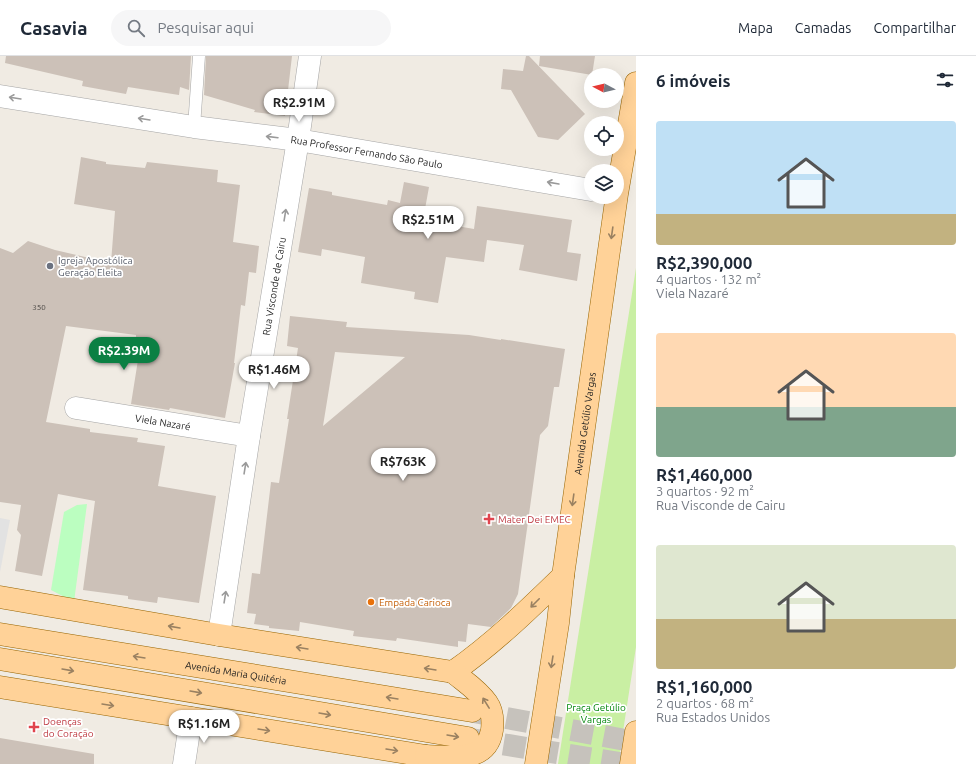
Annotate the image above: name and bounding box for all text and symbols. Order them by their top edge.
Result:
search box [111,10,391,46]
text: Casavia [20,17,87,39]
icon: search [125,17,147,39]
text: Pesquisar aqui [157,19,254,36]
text: Mapa [738,20,773,36]
text: Camadas [795,20,851,36]
text: Compartilhar [873,20,956,36]
north arrow [584,68,624,108]
map controls [584,68,624,204]
icon: filters [934,69,956,91]
text: 6 imóveis [656,71,731,90]
pin: R$2.91M [262,89,336,123]
one-way arrow [9,94,22,102]
text: R$2.91M [273,95,325,109]
one-way arrow [138,115,151,123]
button: locate [584,116,624,156]
one-way arrow [266,133,279,141]
street label: Rua Professor Fernando São Paulo [290,134,444,170]
icon: home [770,147,842,219]
button: layers [584,164,624,204]
one-way arrow [546,179,559,187]
pin: R$2.51M [391,206,465,240]
one-way arrow [282,209,290,222]
text: R$2.51M [402,212,454,226]
one-way arrow [608,226,616,239]
street label: Rua Visconde de Cairu [260,236,287,336]
text: R$2,390,000 [656,253,752,272]
place label: Igreja Apostólica Geração Eleita [58,255,133,278]
marker: Igreja Apostólica Geração Eleita [45,261,55,271]
text: 4 quartos · 132 m² [656,272,761,286]
text: Viela Nazaré [656,286,729,300]
house number: 350 [32,303,46,312]
pin: R$2.39M [87,337,161,371]
text: R$2.39M [98,343,150,357]
pin: R$1.46M [237,356,311,390]
icon: home [770,359,842,431]
text: R$1.46M [248,362,300,376]
street label: Avenida Getúlio Vargas [572,371,597,476]
street label: Viela Nazaré [134,412,191,432]
pin: R$763K [370,448,436,482]
text: R$763K [380,454,426,468]
one-way arrow [241,462,249,475]
text: R$1,460,000 [656,465,752,484]
text: 3 quartos · 92 m² [656,484,754,498]
one-way arrow [569,493,577,506]
text: Rua Visconde de Cairu [656,498,785,512]
marker: Mater Dei EMEC [483,513,495,525]
place label: Mater Dei EMEC [498,514,571,525]
icon: home [770,571,842,643]
one-way arrow [221,591,229,604]
marker: Empada Carioca [366,597,376,607]
place label: Empada Carioca [379,597,451,608]
one-way arrow [530,598,540,608]
one-way arrow [168,623,181,631]
one-way arrow [296,644,309,652]
one-way arrow [133,653,146,661]
one-way arrow [548,655,556,668]
street label: Avenida Maria Quitéria [184,659,287,686]
one-way arrow [424,665,437,673]
one-way arrow [61,666,74,674]
text: R$1,160,000 [656,677,752,696]
one-way arrow [189,688,202,696]
one-way arrow [386,694,399,702]
text: 2 quartos · 68 m² [656,696,754,710]
one-way arrow [482,697,491,708]
one-way arrow [101,701,114,709]
park label: Praça Getúlio Vargas [566,702,626,725]
pin: R$1.16M [167,710,241,744]
one-way arrow [318,710,331,718]
text: Rua Estados Unidos [656,710,770,724]
place label: Doenças do Coração [43,716,94,739]
text: R$1.16M [178,716,230,730]
marker: Doenças do Coração [28,721,40,733]
one-way arrow [257,726,270,734]
one-way arrow [446,732,459,740]
one-way arrow [385,747,398,755]

